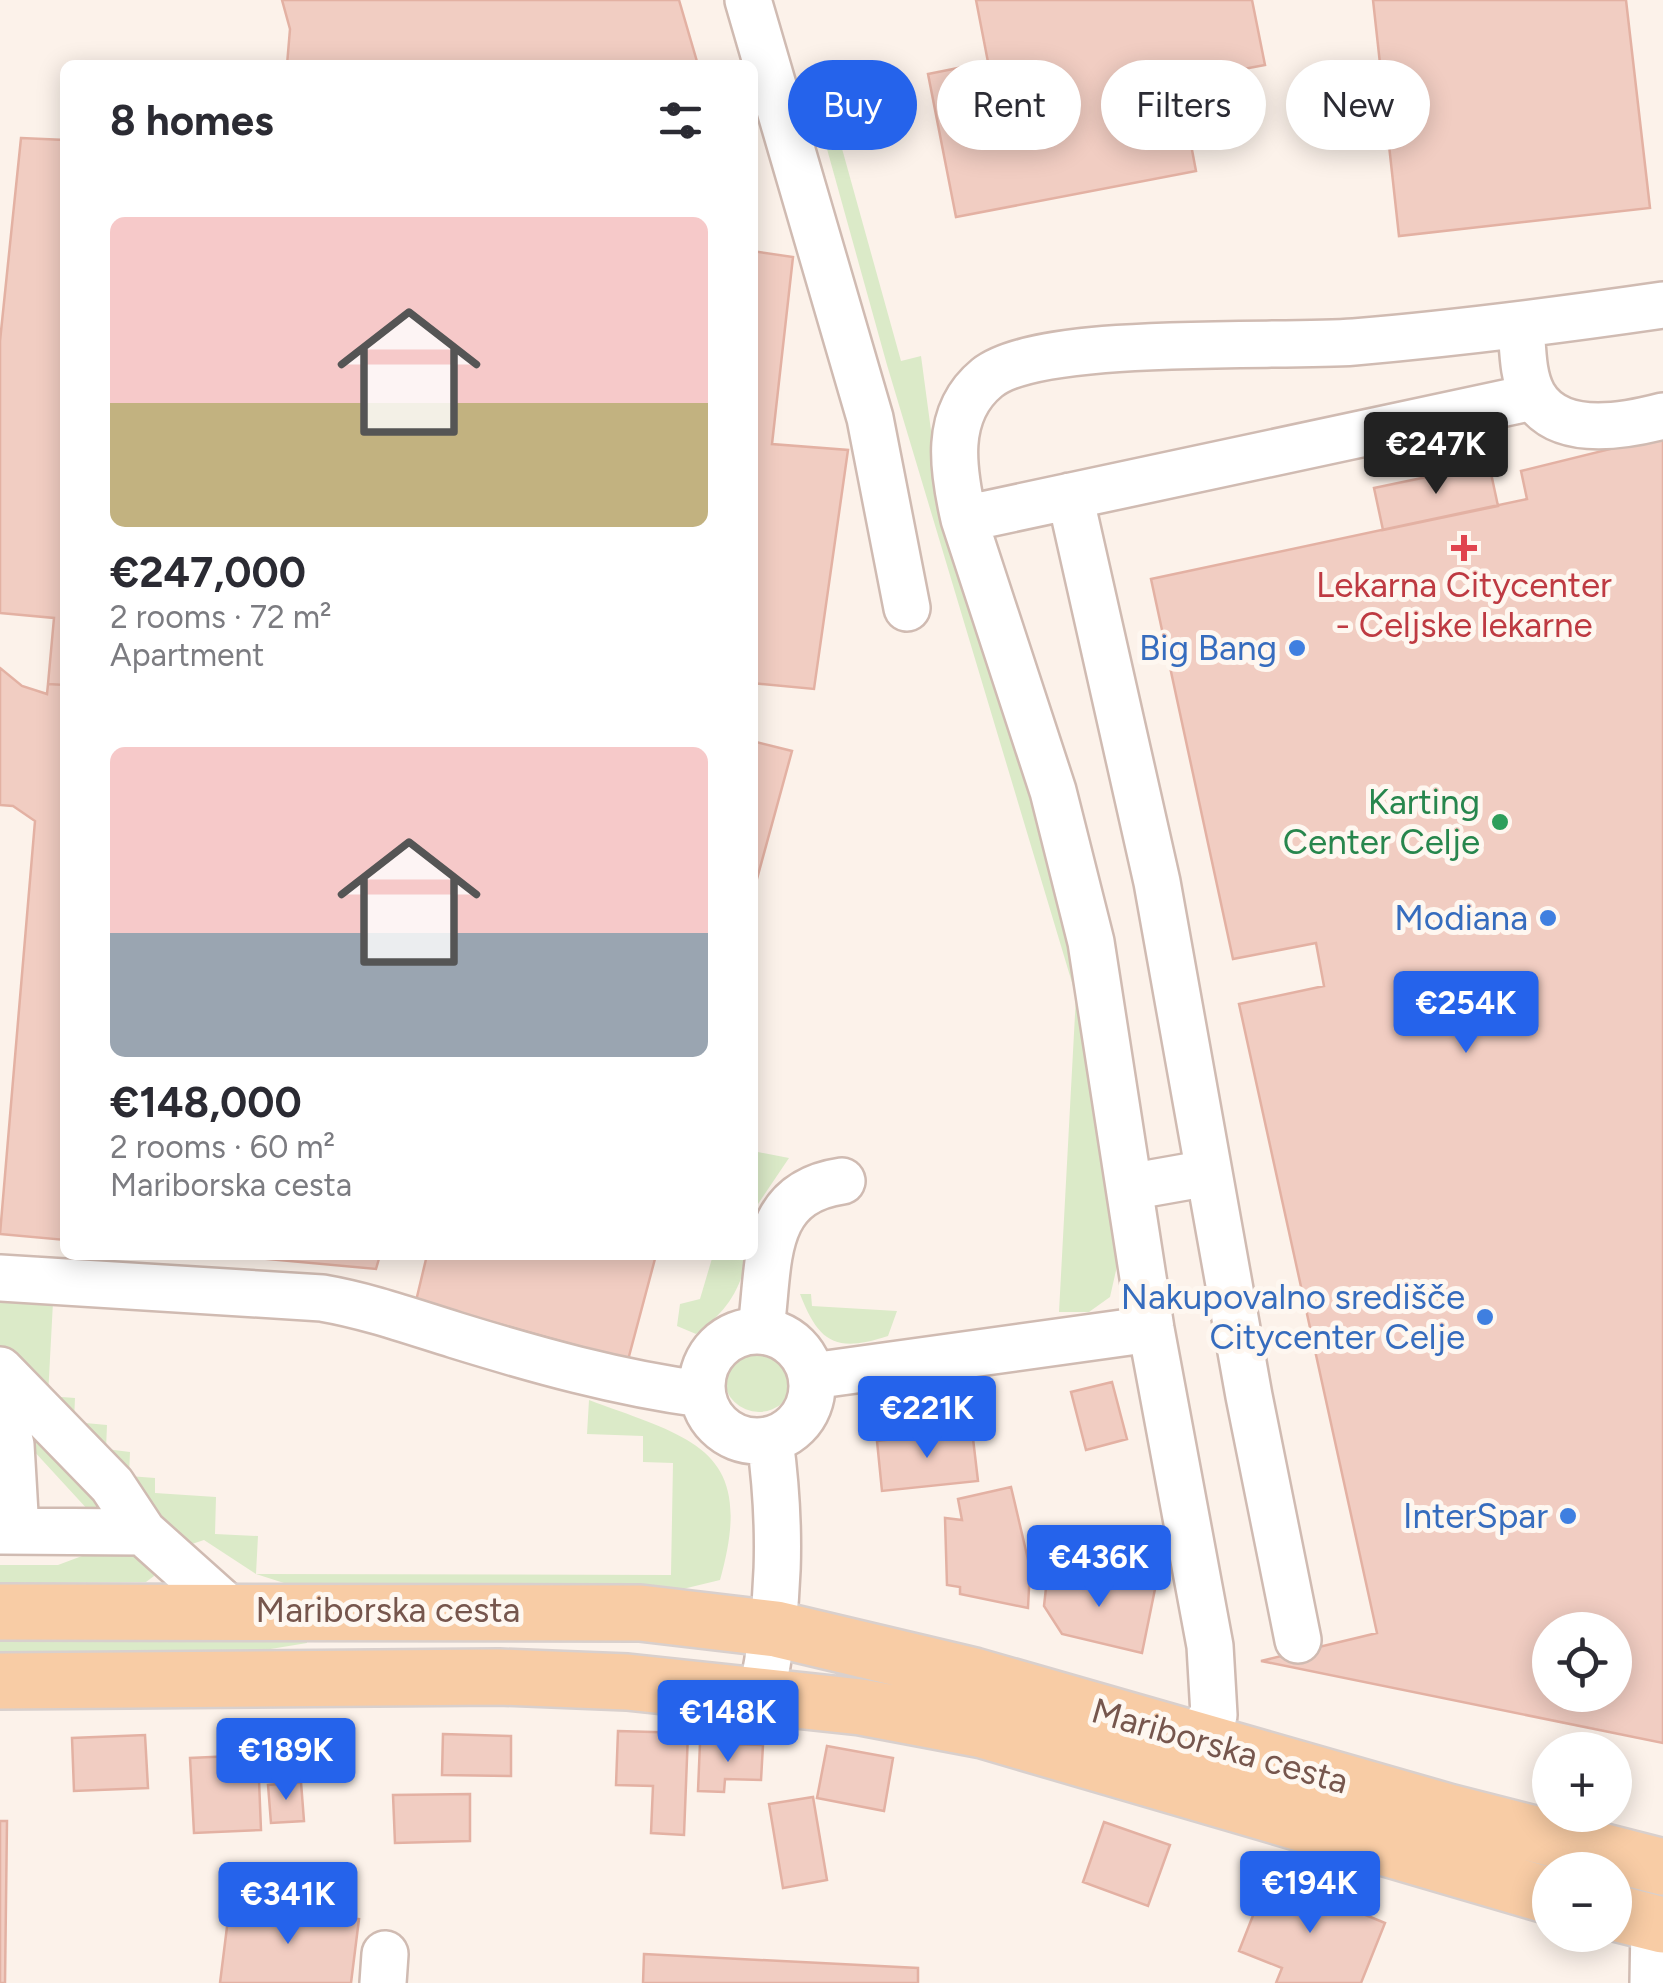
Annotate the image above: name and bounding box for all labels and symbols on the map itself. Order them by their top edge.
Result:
pin: €247K [1366,412,1506,497]
marker: Lekarna Citycenter - Celjske lekarne [1453,537,1475,559]
place label: Lekarna Citycenter - Celjske lekarne [1316,564,1612,646]
place label: Big Bang [1139,627,1277,669]
marker: Big Bang [1286,637,1308,659]
place label: Karting Center Celje [1283,781,1480,863]
marker: Karting Center Celje [1489,811,1511,833]
place label: Modiana [1394,897,1528,939]
marker: Modiana [1537,907,1559,929]
pin: €254K [1396,971,1536,1056]
place label: Nakupovalno središče Citycenter Celje [1121,1276,1465,1358]
marker: Nakupovalno središče Citycenter Celje [1474,1306,1496,1328]
pin: €221K [857,1376,997,1461]
place label: InterSpar [1403,1495,1548,1537]
marker: InterSpar [1557,1505,1579,1527]
pin: €436K [1029,1525,1169,1610]
street label: Mariborska cesta [256,1589,520,1631]
pin: €148K [658,1680,798,1765]
street label: Mariborska cesta [1087,1689,1353,1803]
pin: €189K [216,1718,356,1803]
pin: €194K [1240,1851,1380,1936]
pin: €341K [218,1862,358,1947]

